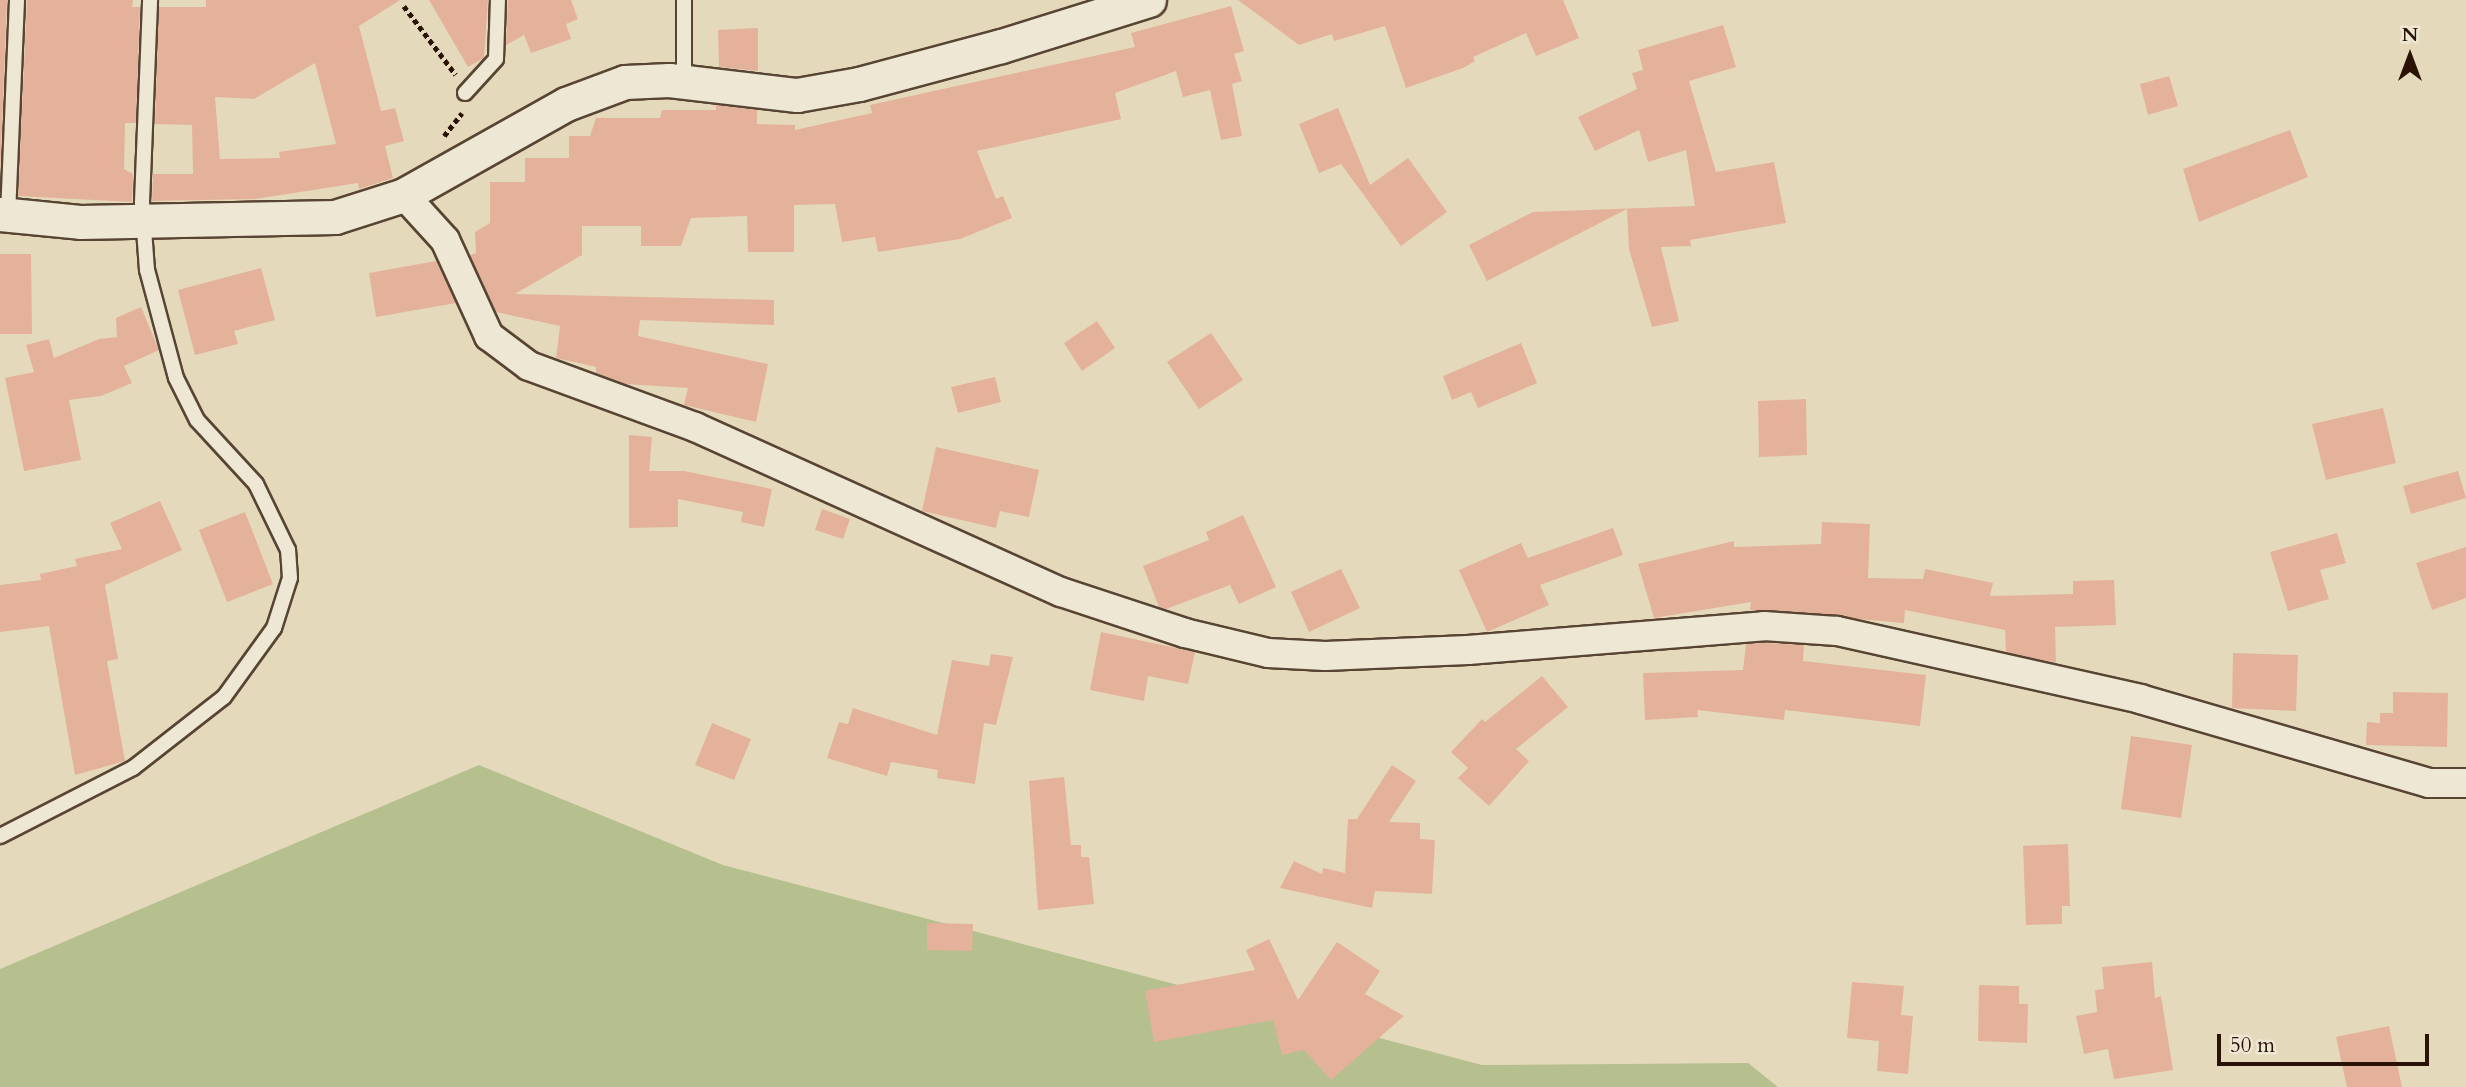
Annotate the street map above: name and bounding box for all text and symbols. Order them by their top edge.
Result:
north arrow [2375,21,2445,91]
text: N [2402,22,2418,48]
scale bar [2221,1020,2433,1064]
text: 50 m [2230,1031,2275,1060]

